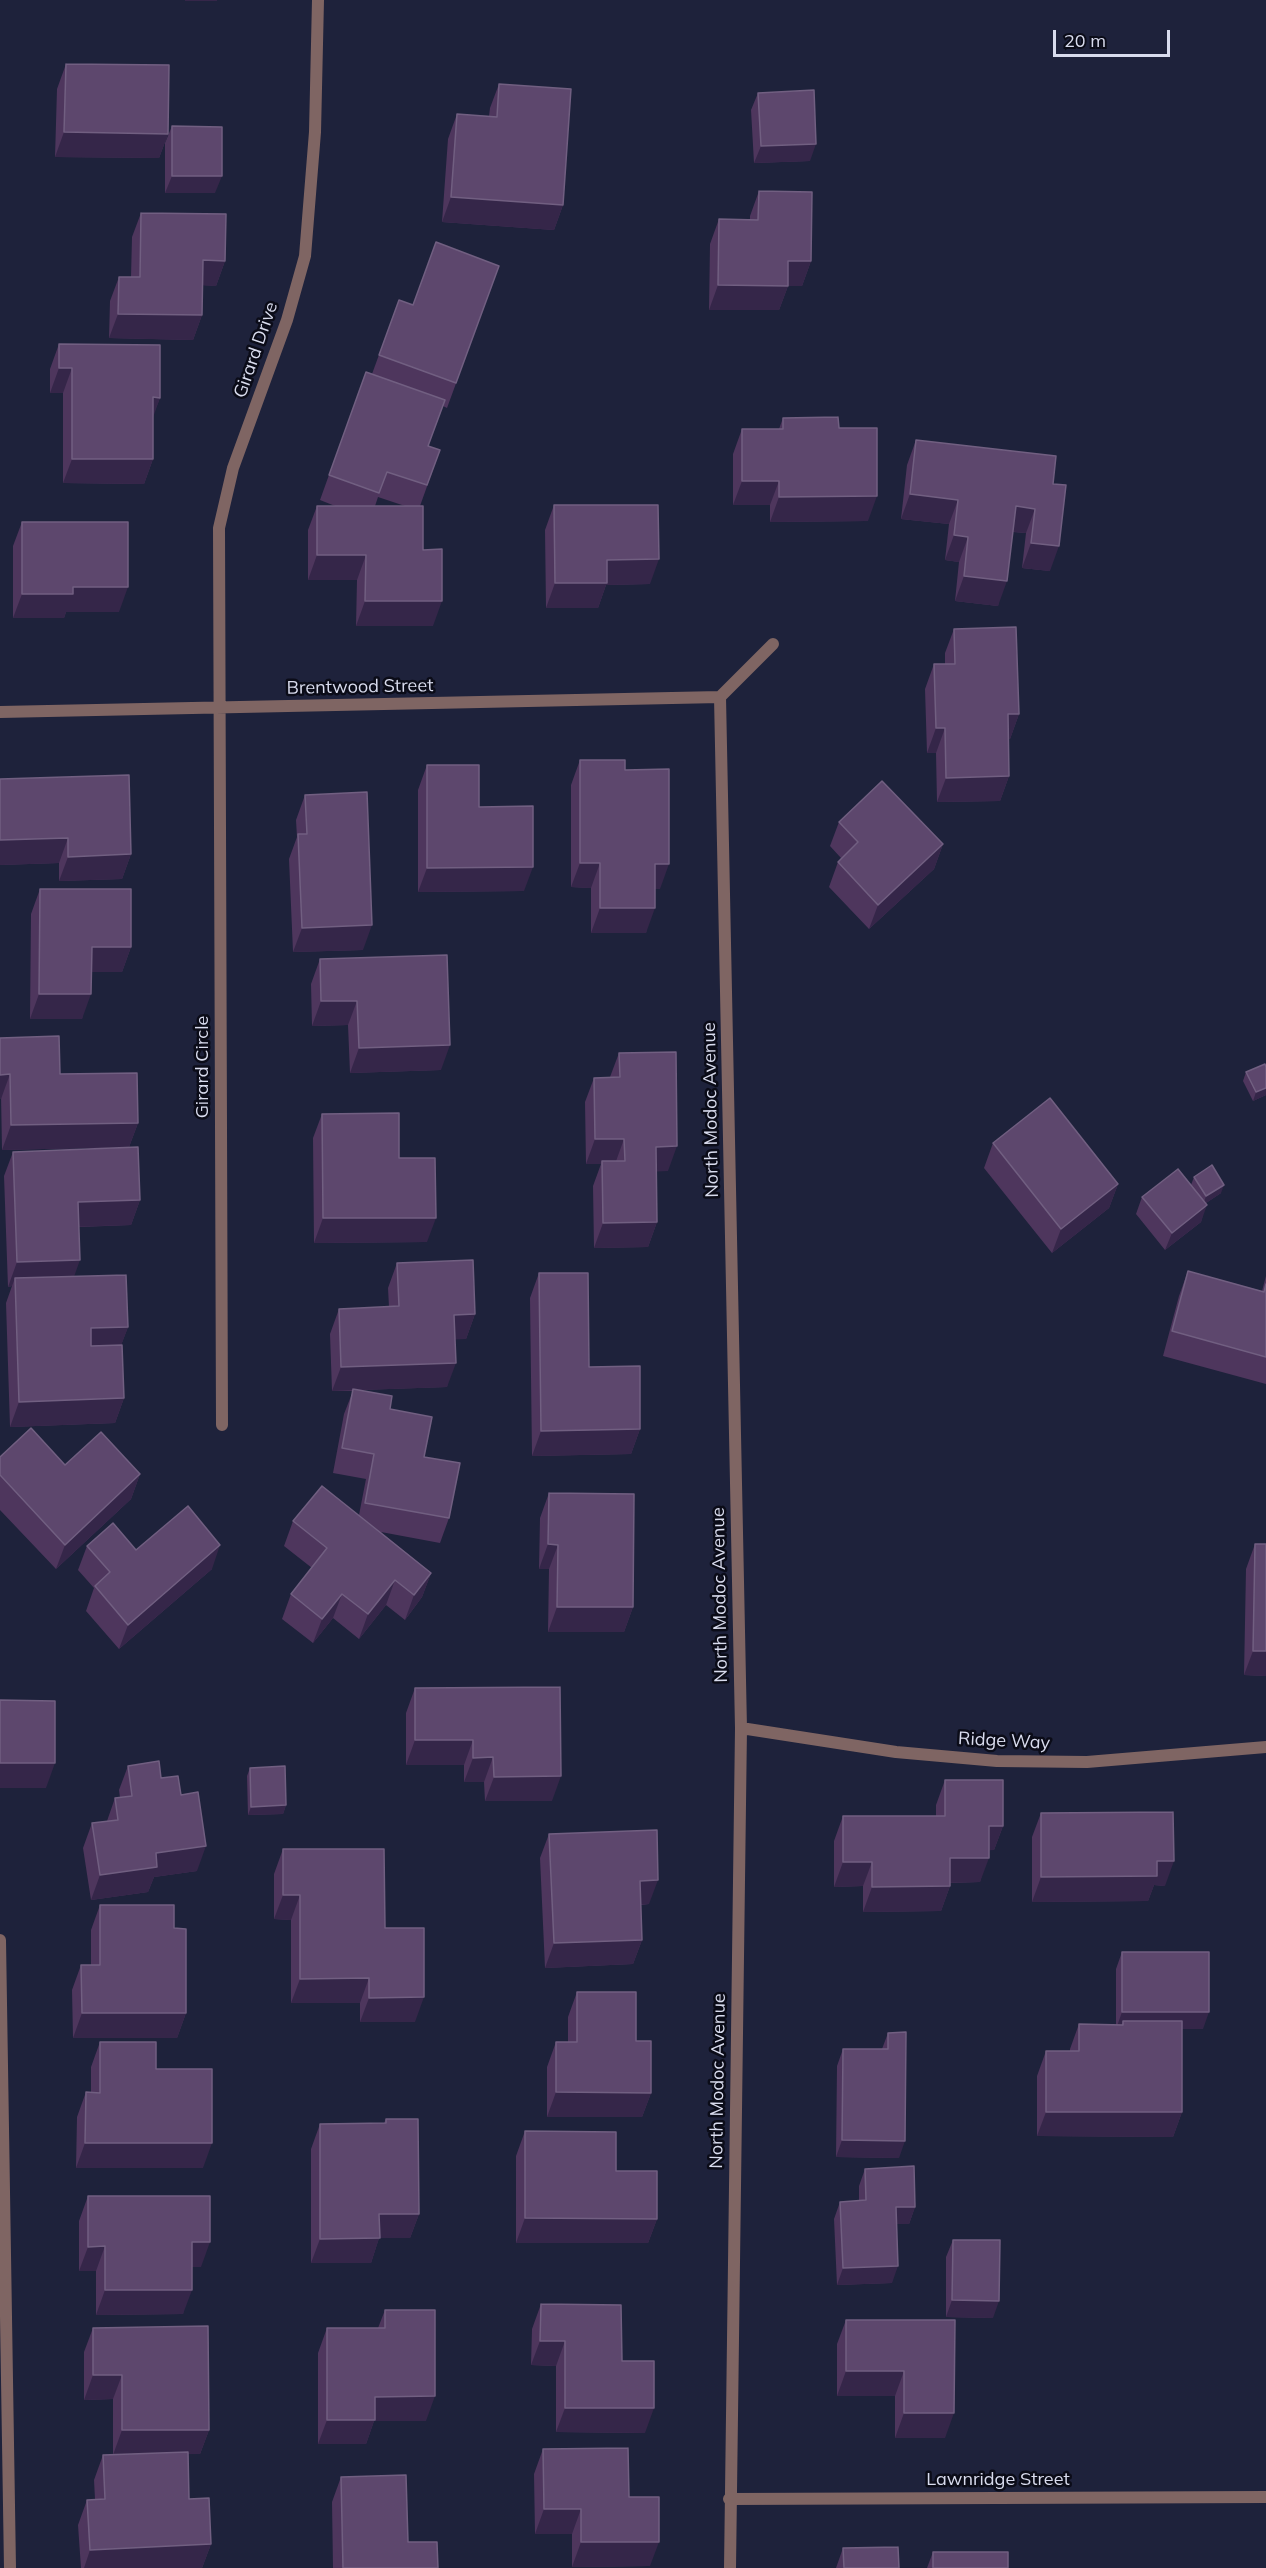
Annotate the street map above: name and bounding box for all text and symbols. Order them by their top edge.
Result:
scale bar [1056,18,1173,56]
text: 20 m [1064,29,1106,52]
street label: Girard Drive [229,299,283,401]
street label: Brentwood Street [286,675,434,699]
street label: Girard Circle [192,1016,214,1118]
street label: North Modoc Avenue [699,1022,723,1198]
street label: North Modoc Avenue [708,1507,732,1683]
street label: Ridge Way [957,1728,1051,1754]
street label: North Modoc Avenue [706,1993,730,2169]
street label: Lawnridge Street [926,2469,1070,2491]

